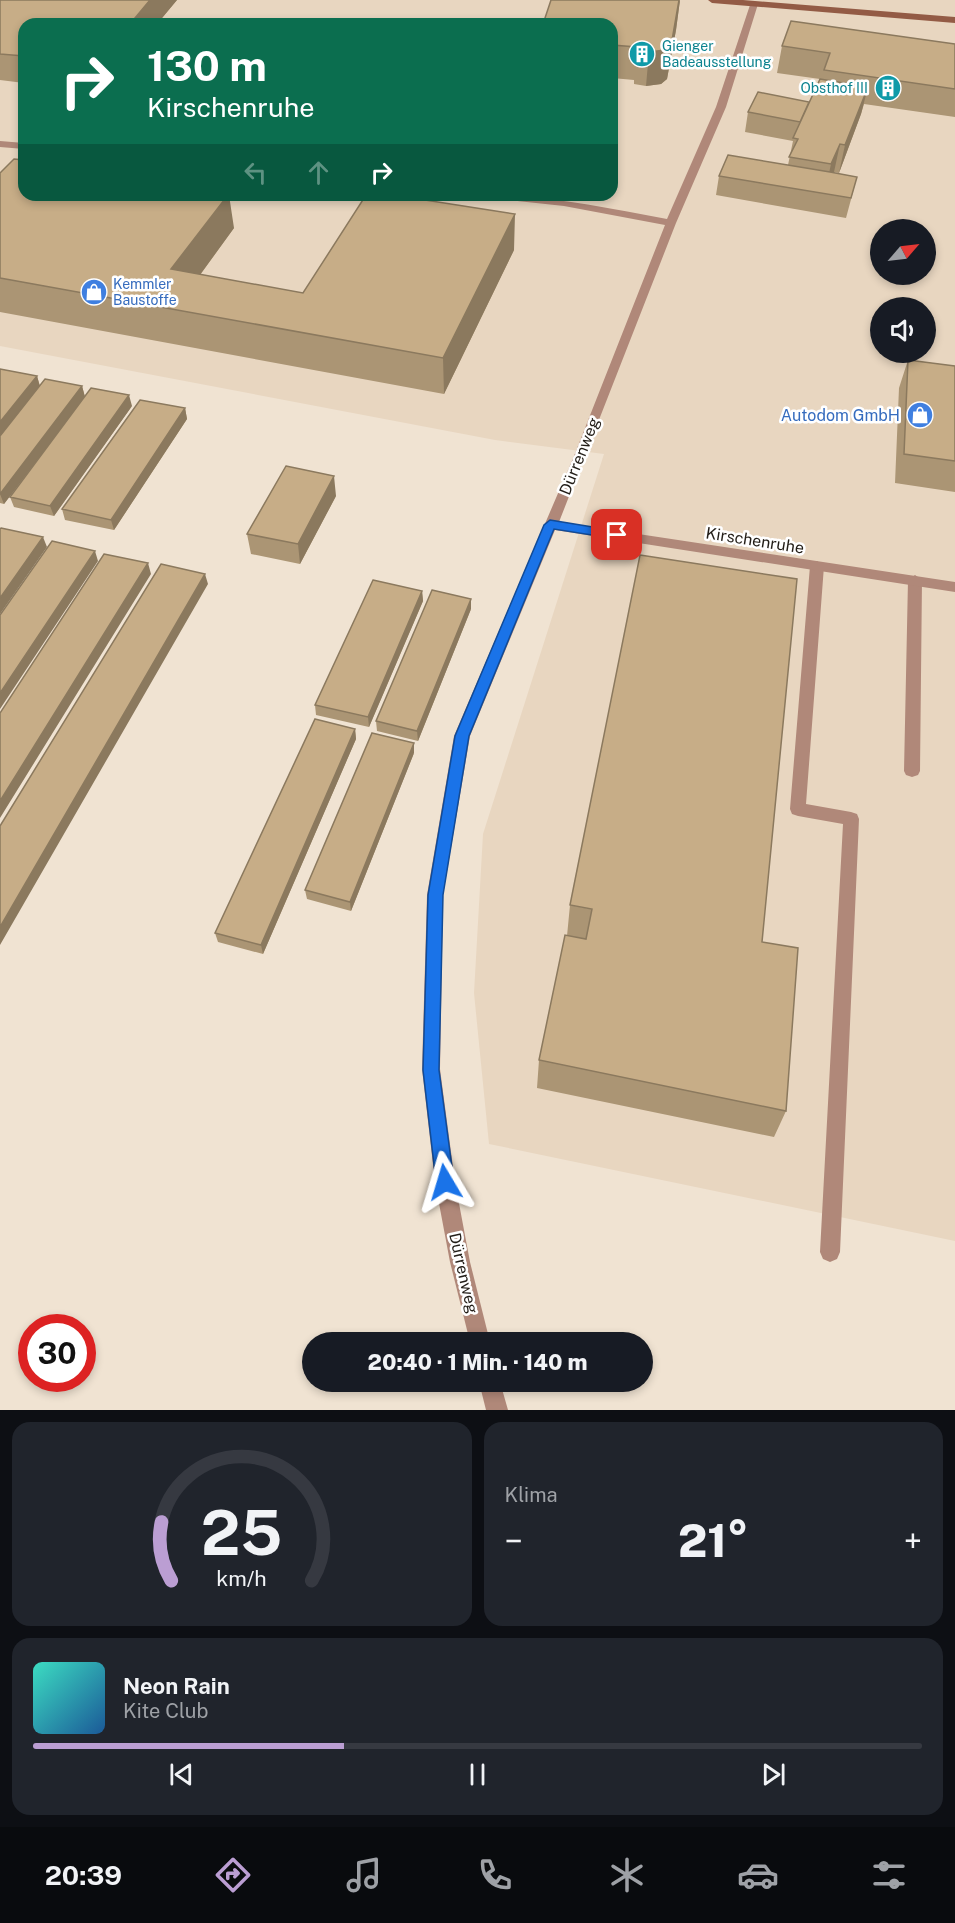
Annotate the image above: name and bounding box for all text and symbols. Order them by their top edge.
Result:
place label: Gienger Badeausstellung [662,38,772,70]
building icon: Gienger Badeausstellung [627,39,657,69]
text: 130 m [147,41,267,90]
icon: right [48,42,126,120]
building icon: Obsthof III [873,73,903,103]
place label: Obsthof III [801,80,868,96]
text: Kirschenruhe [147,91,315,123]
icon: left [239,156,272,189]
icon: ahead [302,156,335,189]
icon: right [365,156,398,189]
north arrow [870,219,936,285]
map controls [870,219,936,363]
place label: Kemmler Baustoffe [113,276,177,308]
shop icon: Kemmler Baustoffe [79,277,109,307]
button: sound [870,297,936,363]
shop icon: Autodom GmbH [905,400,935,430]
place label: Autodom GmbH [781,406,900,425]
street label: Dürrenweg [555,414,604,498]
pin [591,509,642,560]
icon: arrive [600,518,633,551]
street label: Kirschenruhe [704,523,805,558]
position arrow [413,1150,477,1214]
street label: Dürrenweg [445,1231,482,1315]
speed limit sign: 30 [18,1314,96,1392]
text: 20:40 · 1 Min. · 140 m [368,1349,587,1375]
text: Klima [505,1483,558,1507]
text: 25 [201,1496,283,1569]
text: 21° [678,1514,749,1567]
text: − [505,1522,523,1560]
text: + [904,1522,922,1560]
text: km/h [217,1566,267,1591]
text: Neon Rain [123,1673,230,1699]
text: Kite Club [123,1699,208,1723]
icon: previous [165,1758,198,1791]
icon: pause [461,1758,494,1791]
icon: next [757,1758,790,1791]
icon: directions [212,1854,254,1896]
icon: music [343,1854,385,1896]
icon: phone [474,1854,516,1896]
icon: climate [606,1854,648,1896]
icon: car [737,1854,779,1896]
icon: filters [868,1854,910,1896]
text: 20:39 [45,1859,122,1891]

